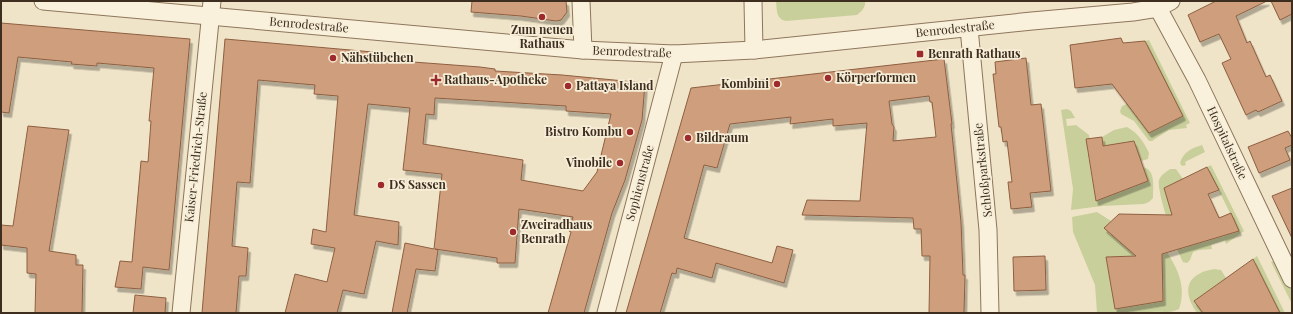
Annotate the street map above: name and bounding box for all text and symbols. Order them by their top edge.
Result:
marker: Zum neuen Rathaus [537,12,547,22]
street label: Benrodestraße [269,13,349,35]
street label: Benrodestraße [915,16,995,40]
place label: Zum neuen Rathaus [511,21,574,51]
street label: Benrodestraße [592,42,672,60]
place label: Benrath Rathaus [928,45,1021,61]
place label: Nähstübchen [341,49,414,65]
marker: Benrath Rathaus [915,49,925,59]
marker: Nähstübchen [328,53,338,63]
place label: Körperformen [836,69,917,85]
place label: Rathaus-Apotheke [444,71,547,87]
marker: Körperformen [823,73,833,83]
marker: Rathaus-Apotheke [431,75,441,85]
place label: Kombini [721,75,769,91]
place label: Pattaya Island [576,77,654,93]
marker: Kombini [772,79,782,89]
marker: Pattaya Island [563,81,573,91]
street label: Kaiser-Friedrich-Straße [180,91,210,223]
street label: Hospitalstraße [1204,103,1252,182]
street label: Schloßparkstraße [969,122,995,218]
place label: Bistro Kombu [545,123,623,139]
marker: Bistro Kombu [625,127,635,137]
place label: Bildraum [696,129,749,145]
marker: Bildraum [683,133,693,143]
street label: Sophienstraße [621,143,657,222]
place label: Vinobile [565,154,612,170]
marker: Vinobile [615,158,625,168]
place label: DS Sassen [389,176,446,192]
marker: DS Sassen [376,180,386,190]
place label: Zweiradhaus Benrath [521,216,593,246]
marker: Zweiradhaus Benrath [508,227,518,237]

